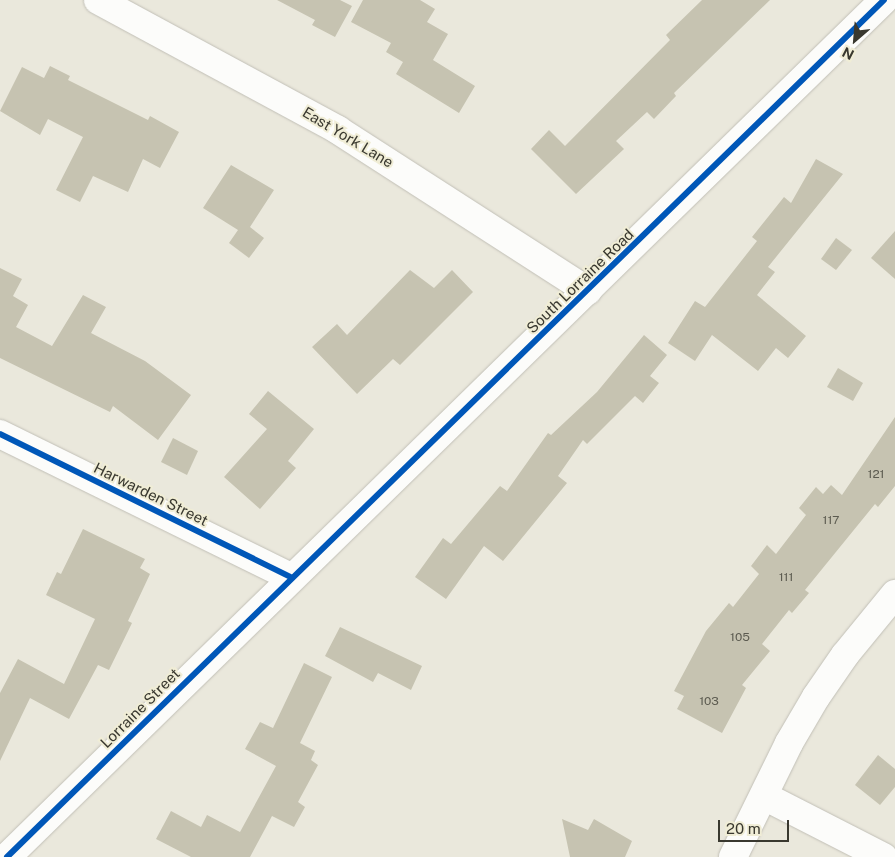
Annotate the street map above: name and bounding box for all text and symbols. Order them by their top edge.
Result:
north arrow [830,15,880,65]
text: N [840,44,857,63]
street label: East York Lane [299,103,397,171]
street label: South Lorraine Road [523,225,637,337]
street label: Harwarden Street [91,459,211,529]
house number: 121 [868,468,884,482]
house number: 117 [823,514,839,528]
house number: 111 [779,571,793,585]
house number: 105 [730,631,750,645]
street label: Lorraine Street [97,665,183,751]
house number: 103 [699,695,719,709]
scale bar [720,810,791,842]
text: 20 m [726,820,761,837]

